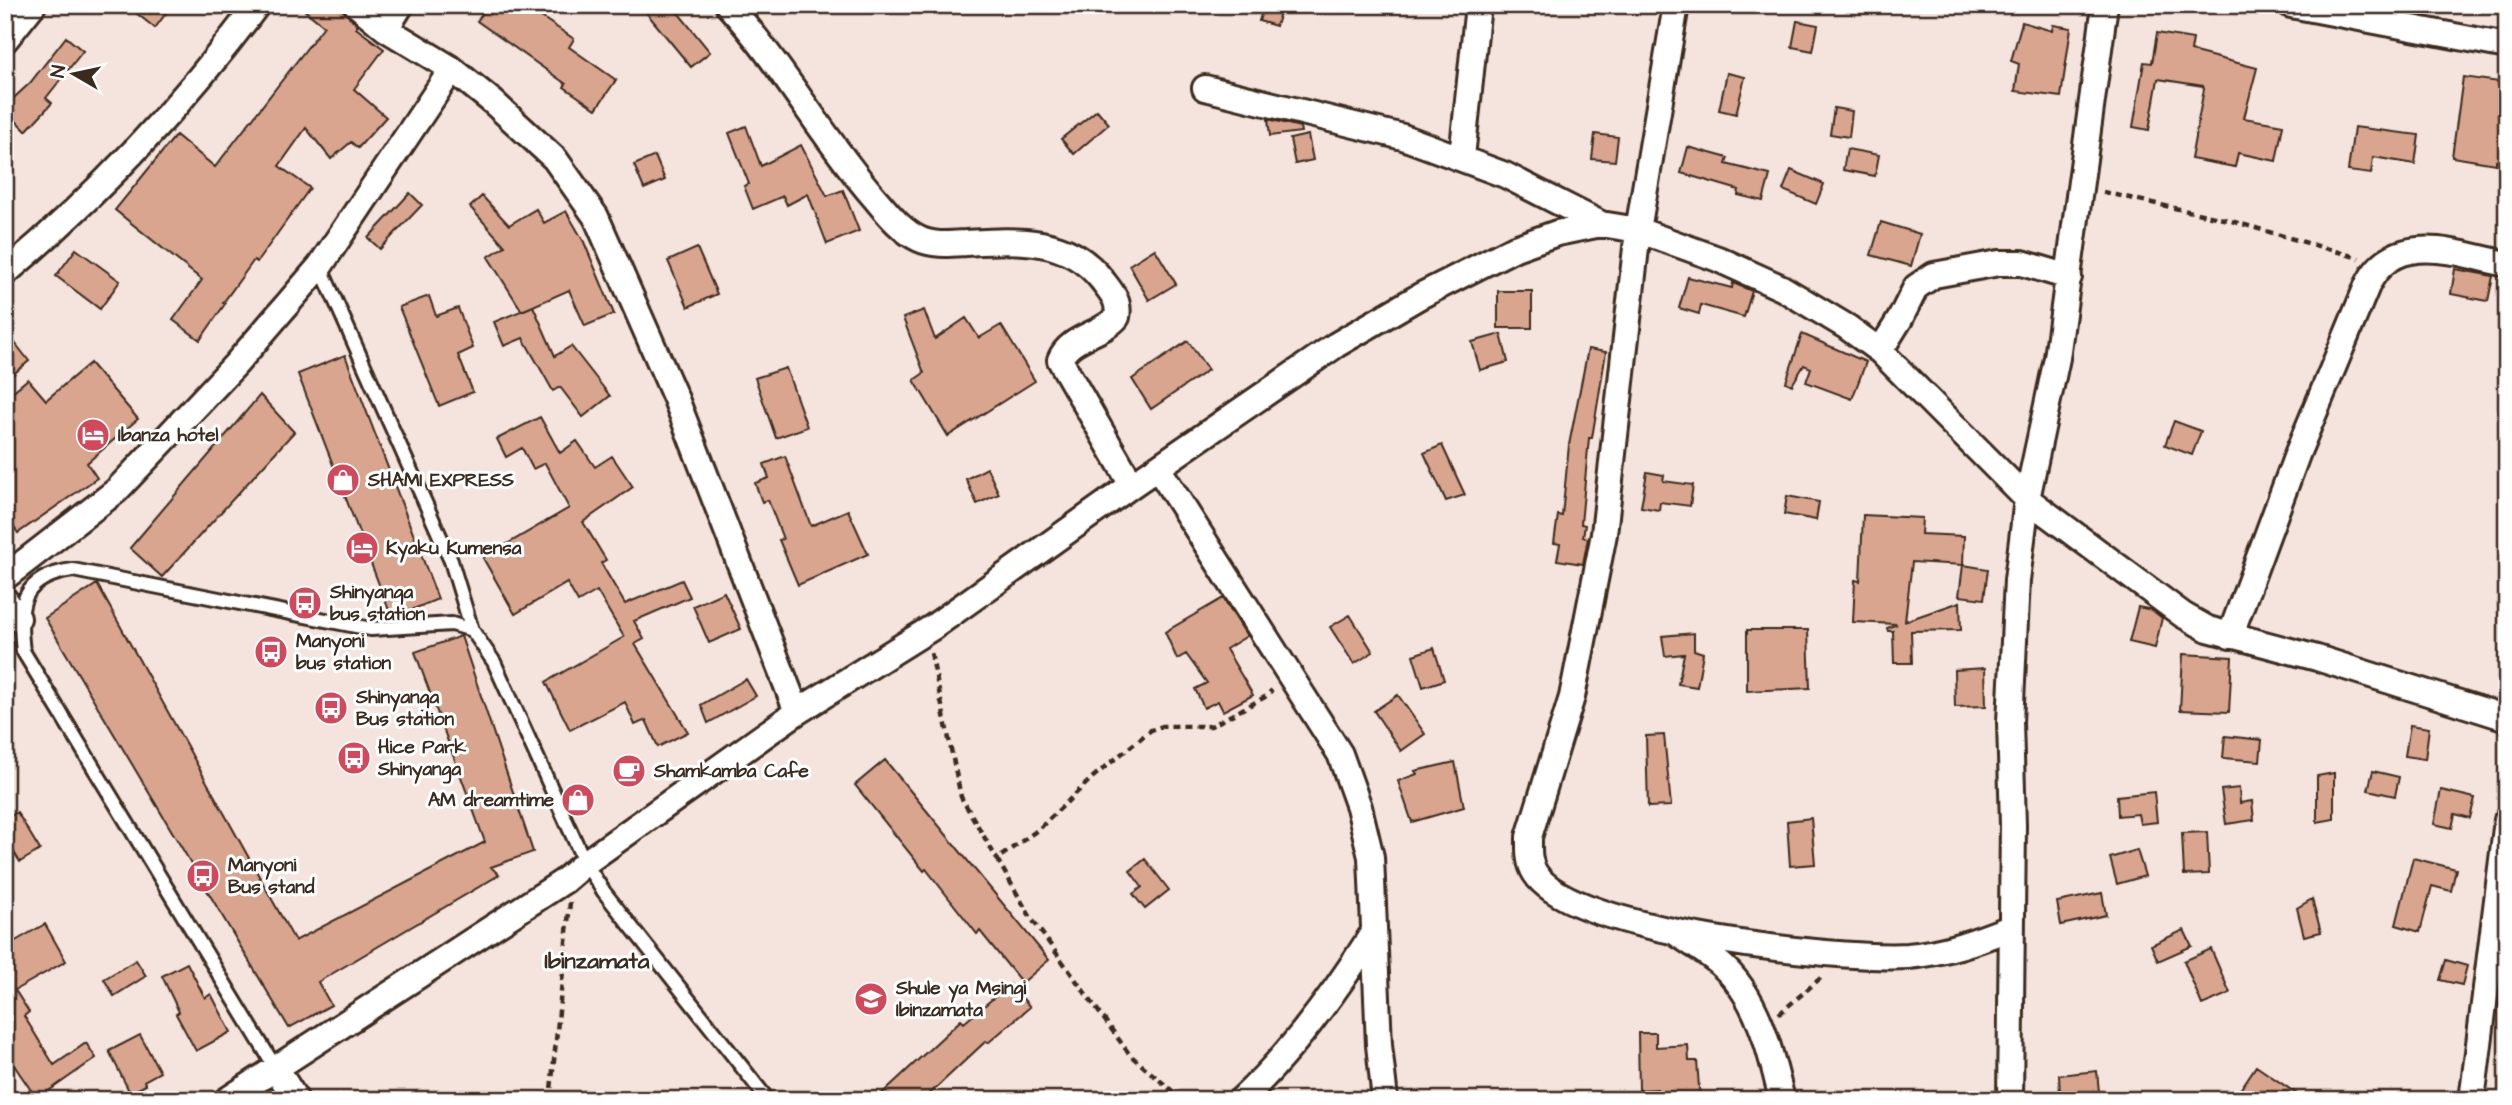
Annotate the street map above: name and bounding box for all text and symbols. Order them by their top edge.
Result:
north arrow [38,38,108,108]
text: N [44,63,73,80]
hotel icon: Ibanza hotel [74,416,112,454]
place label: Ibanza hotel [118,422,218,449]
shop icon: SHAMI EXPRESS [324,461,362,499]
place label: SHAMI EXPRESS [367,467,514,494]
hotel icon: Kyaku Kumensa [343,529,381,567]
place label: Kyaku Kumensa [386,535,522,563]
place label: Shinyanga bus station [329,579,426,628]
bus stop icon: Shinyanga bus station [286,584,324,622]
place label: Manyoni bus station [296,628,392,677]
bus stop icon: Manyoni bus station [252,633,290,671]
place label: Shinyanga Bus station [355,684,454,733]
bus stop icon: Shinyanga Bus station [312,689,350,727]
place label: Hice Park Shinyanga [377,734,467,784]
bus stop icon: Hice Park Shinyanga [335,739,373,777]
cafe icon: Shamkamba Cafe [610,752,648,790]
place label: Shamkamba Cafe [653,758,810,785]
shop icon: AM dreamtime [559,781,597,819]
place label: AM dreamtime [428,787,555,814]
place label: Manyoni Bus stand [228,852,315,901]
bus stop icon: Manyoni Bus stand [184,857,222,895]
district label: Ibinzamata [544,945,650,977]
place label: Shule ya Msingi Ibinzamata [895,975,1026,1024]
school or university icon: Shule ya Msingi Ibinzamata [852,980,890,1018]

